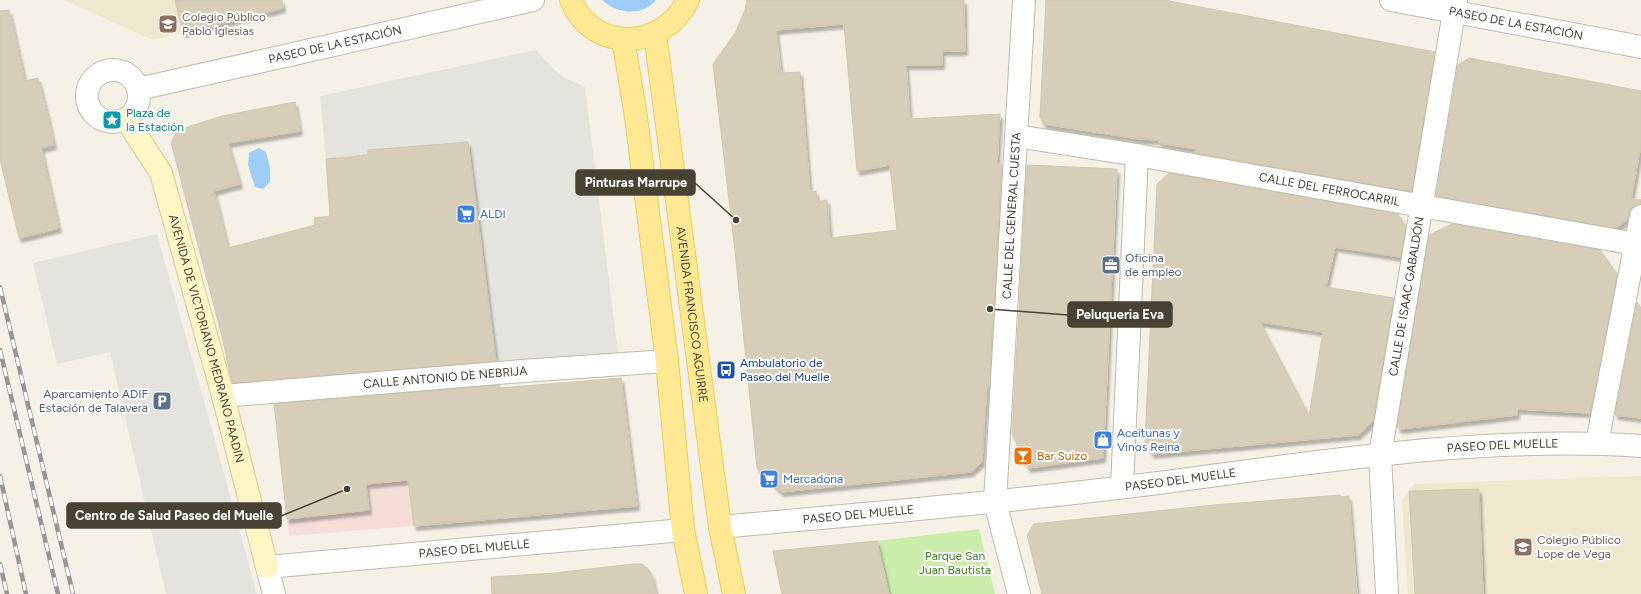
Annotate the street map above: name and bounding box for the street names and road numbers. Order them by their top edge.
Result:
street label: PASEO DE LA ESTACIÓN [1448,4,1584,43]
street label: PASEO DE LA ESTACIÓN [267,23,403,66]
street label: CALLE DEL GENERAL CUESTA [1000,132,1023,299]
street label: CALLE DEL FERROCARRIL [1258,170,1402,209]
street label: AVENIDA DE VICTORIANO MEDRANO PAADIN [166,213,247,464]
street label: CALLE DE ISAAC GABALDÓN [1386,215,1427,377]
street label: AVENIDA FRANCISCO AGUIRRE [673,226,711,403]
street label: CALLE ANTONIO DE NEBRIJA [363,364,528,391]
street label: PASEO DEL MUELLE [1446,437,1558,455]
street label: PASEO DEL MUELLE [1124,466,1237,494]
street label: PASEO DEL MUELLE [802,502,915,527]
street label: PASEO DEL MUELLE [418,537,531,560]

